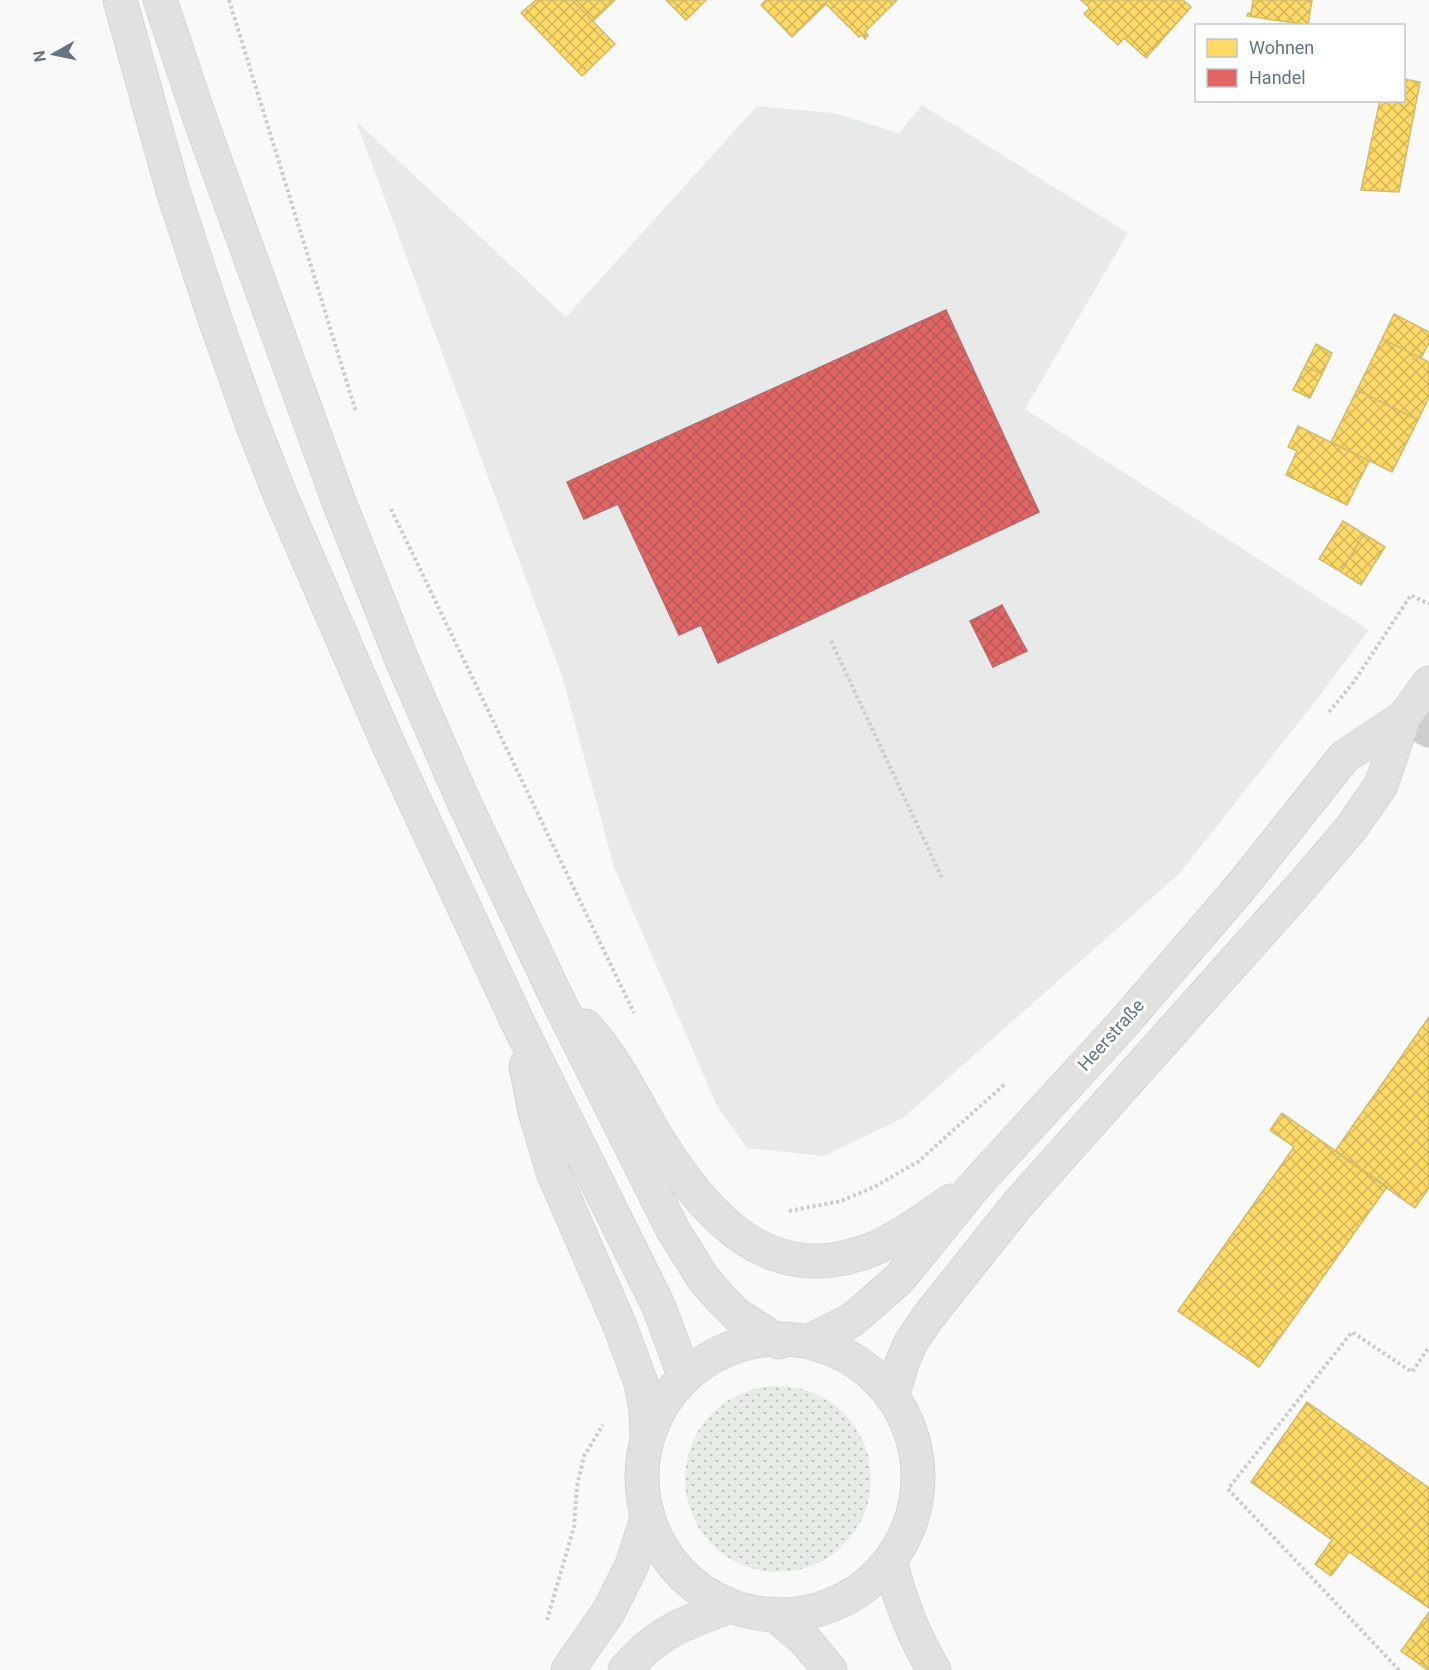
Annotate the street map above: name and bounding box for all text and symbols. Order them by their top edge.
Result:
north arrow [24,24,84,84]
legend [1195,24,1405,102]
text: Wohnen [1249,37,1314,58]
text: N [29,49,50,63]
text: Handel [1249,67,1306,88]
street label: Heerstraße [1073,995,1148,1075]

